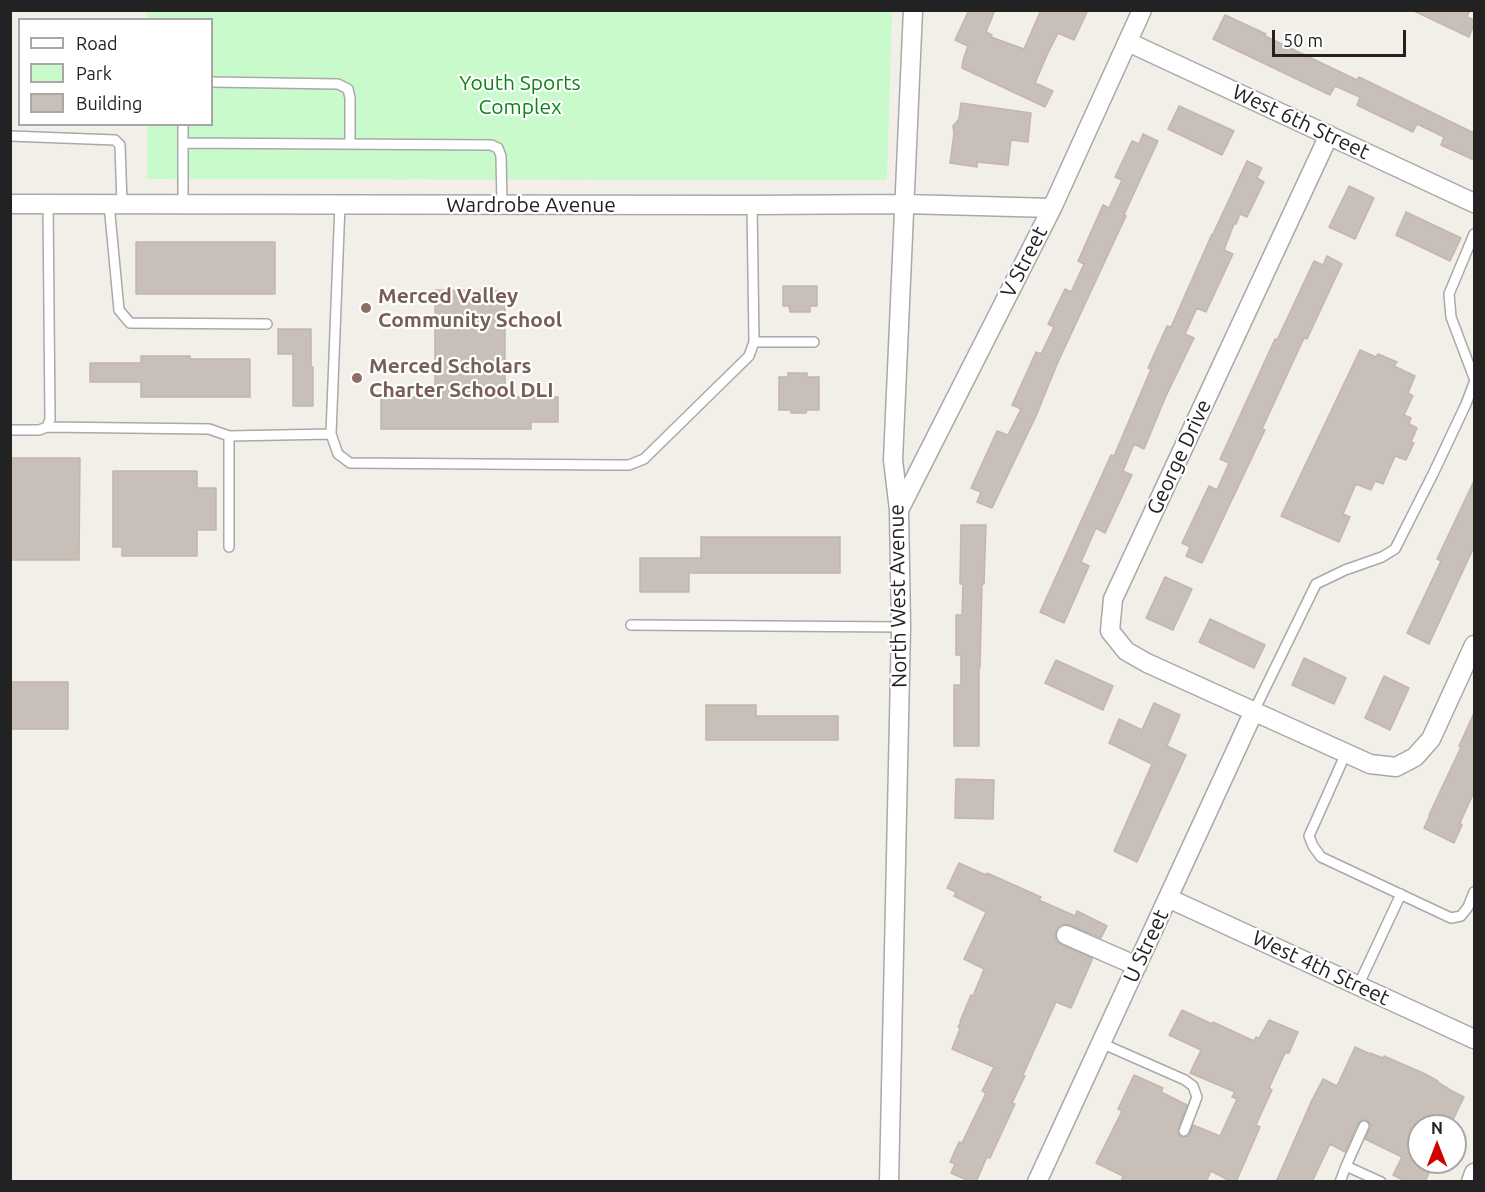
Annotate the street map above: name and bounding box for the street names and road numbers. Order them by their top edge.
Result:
street label: West 6th Street [1228,79,1374,165]
street label: Wardrobe Avenue [446,192,616,218]
street label: V Street [995,222,1053,302]
street label: George Drive [1141,396,1217,518]
street label: North West Avenue [884,504,912,688]
street label: U Street [1118,905,1174,987]
street label: West 4th Street [1248,925,1394,1011]

